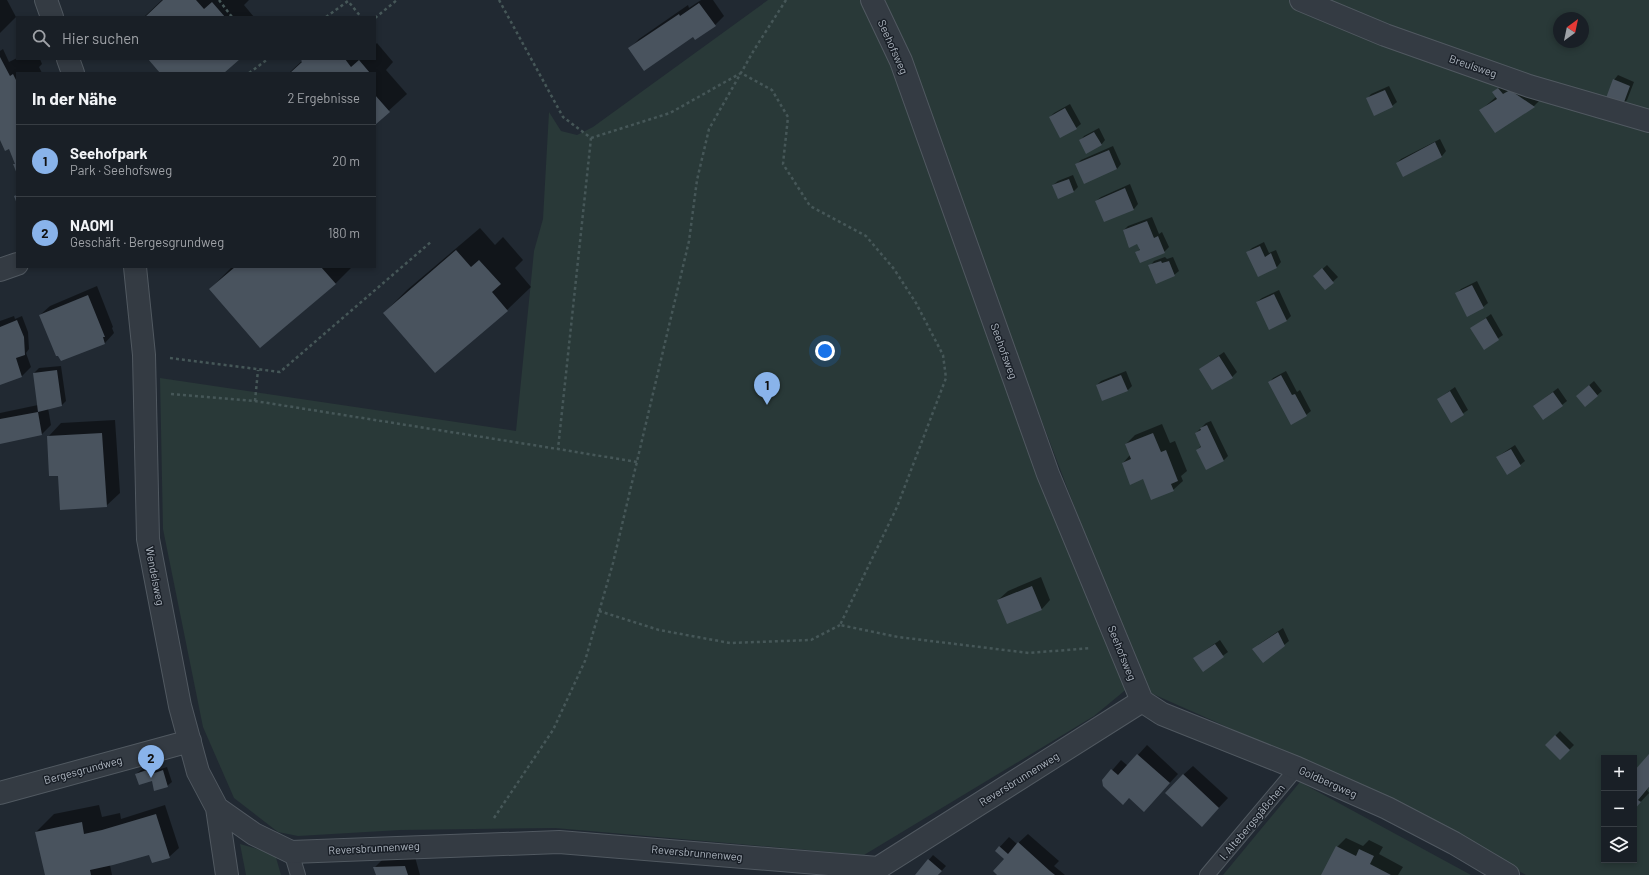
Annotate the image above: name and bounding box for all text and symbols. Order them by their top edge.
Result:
north arrow [1553,12,1589,48]
search box [16,16,376,60]
street label: Seehofsweg [876,18,911,76]
icon: search [30,27,52,49]
text: Hier suchen [62,29,139,47]
street label: Breulsweg [1448,51,1499,80]
text: In der Nähe [32,88,117,108]
text: 2 Ergebnisse [287,90,360,106]
text: Seehofpark [70,144,148,162]
text: 1 [43,153,47,169]
text: 20 m [332,153,360,169]
text: Park · Seehofsweg [70,162,172,178]
text: NAOMI [70,216,114,234]
text: 2 [41,225,49,241]
text: 180 m [328,225,360,241]
text: Geschäft · Bergesgrundweg [70,234,224,250]
street label: Seehofsweg [988,321,1021,380]
your location [815,341,835,361]
pin: 1 [754,372,780,405]
street label: Wendelsweg [143,545,168,607]
street label: Seehofsweg [1106,623,1139,682]
pin: 2 [138,745,164,778]
street label: Reversbrunnenweg [977,749,1061,808]
street label: Bergesgrundweg [42,753,124,786]
map controls [1601,755,1637,863]
button: + [1601,755,1637,791]
street label: Goldbergweg [1297,763,1359,800]
street label: I. Altebergsgäßchen [1216,781,1287,862]
button: − [1601,791,1637,827]
button: layers [1601,827,1637,863]
street label: Reversbrunnenweg [328,839,420,856]
street label: Reversbrunnenweg [651,842,743,863]

